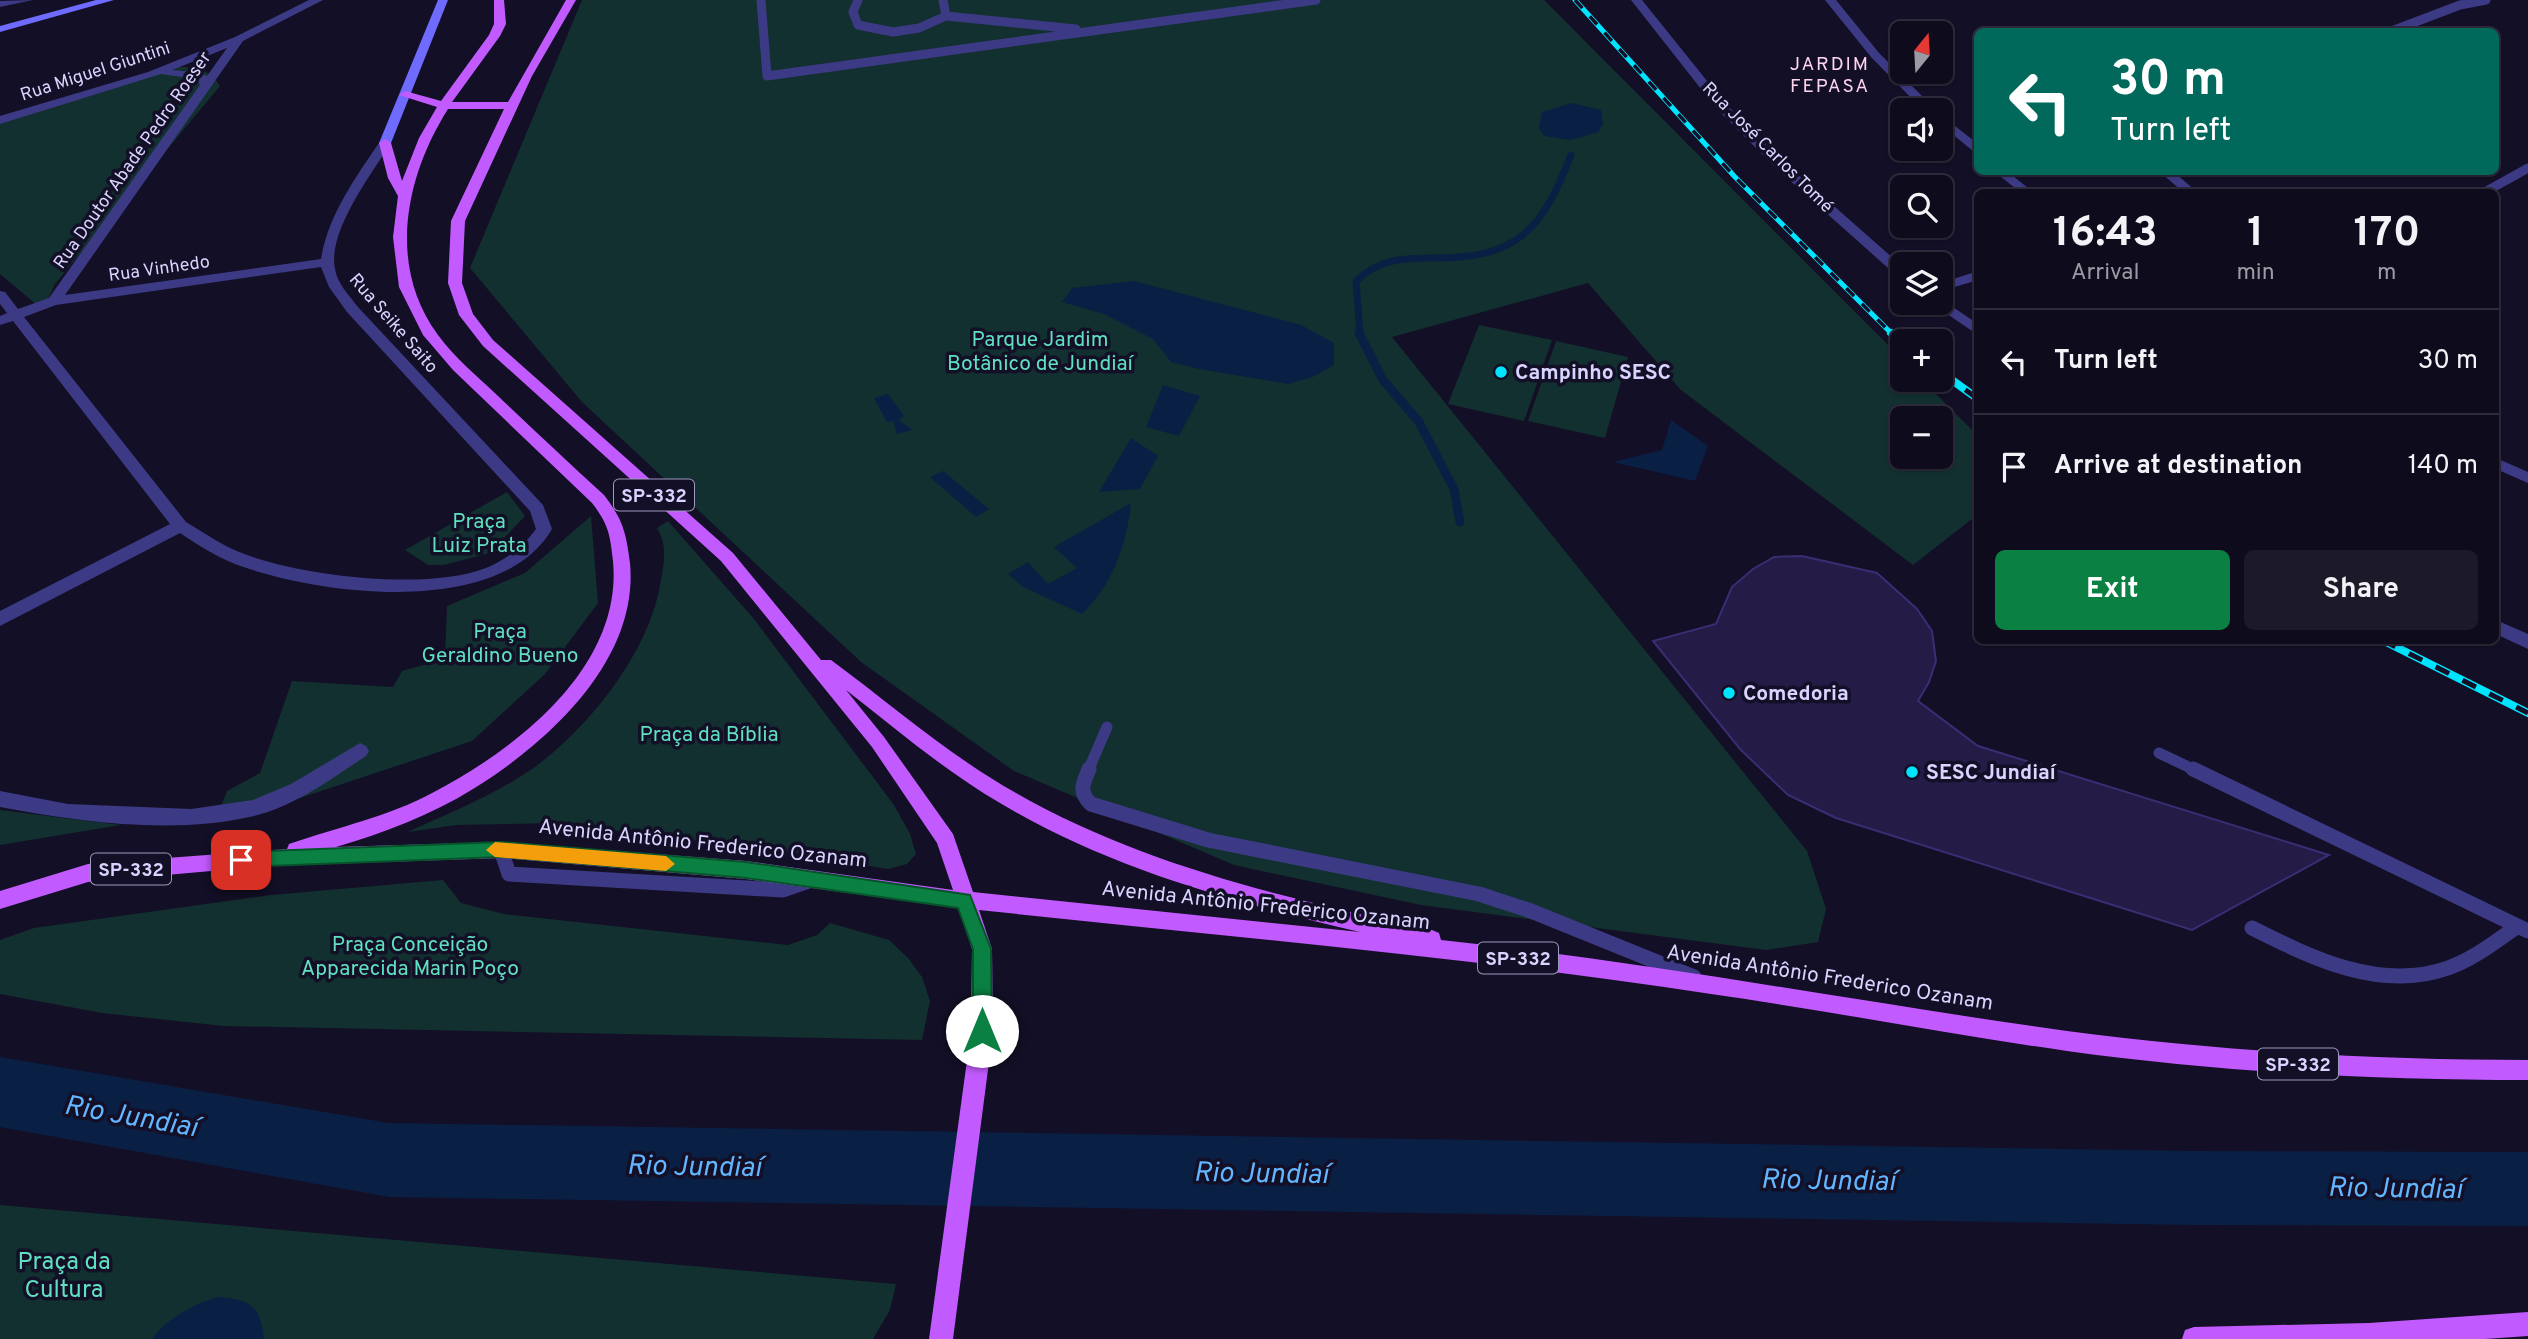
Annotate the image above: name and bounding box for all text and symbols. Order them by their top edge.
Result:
north arrow [1890,21,1953,84]
map controls [1890,21,1953,469]
street label: Rua Miguel Giuntini [18,37,173,108]
street label: Rua Doutor Abade Pedro Roeser [49,48,217,274]
text: 30 m [2110,51,2226,113]
district label: JARDIM FEPASA [1790,53,1870,99]
icon: left [1995,56,2086,147]
street label: Rua José Carlos Tomé [1696,78,1837,219]
button: sound [1890,98,1953,161]
text: Turn left [2110,112,2231,152]
button: search [1890,175,1953,238]
text: 16:43 [2053,208,2158,261]
text: 1 [2247,208,2264,261]
text: 170 [2353,208,2420,261]
street label: Rua Vinhedo [107,251,211,288]
button: layers [1890,252,1953,315]
text: Arrival [2071,259,2139,288]
text: min [2236,259,2275,288]
text: m [2377,259,2397,288]
street label: Rua Seike Saito [343,269,442,379]
park label: Parque Jardim Botânico de Jundiaí [947,327,1135,378]
button: + [1890,329,1953,392]
icon: left [1995,343,2033,381]
text: Turn left [2054,345,2158,378]
text: 30 m [2418,345,2478,378]
place label: Campinho SESC [1515,360,1671,387]
marker: Campinho SESC [1493,364,1509,380]
button: − [1890,406,1953,469]
icon: arrive [1995,448,2033,486]
text: Arrive at destination [2054,450,2302,483]
text: 140 m [2408,450,2478,483]
road number: SP-332 [614,480,694,510]
park label: Praça Luiz Prata [432,509,526,560]
button: Exit [1995,550,2230,630]
button: Share [2244,550,2478,630]
park label: Praça Geraldino Bueno [421,619,579,670]
place label: Comedoria [1743,681,1849,708]
marker: Comedoria [1721,685,1737,701]
park label: Praça da Bíblia [639,722,779,749]
place label: SESC Jundiaí [1926,760,2058,787]
marker: SESC Jundiaí [1904,764,1920,780]
street label: Avenida Antônio Frederico Ozanam [537,814,868,875]
pin [211,830,271,890]
icon: arrive [222,841,260,879]
road number: SP-332 [91,854,171,884]
street label: Avenida Antônio Frederico Ozanam [1100,876,1431,937]
park label: Praça Conceição Apparecida Marin Poço [301,932,519,983]
street label: Avenida Antônio Frederico Ozanam [1665,939,1995,1018]
road number: SP-332 [1478,942,1558,974]
position arrow [945,994,1019,1068]
road number: SP-332 [2258,1048,2338,1080]
water label: Rio Jundiaí [61,1089,206,1148]
water label: Rio Jundiaí [626,1149,768,1187]
water label: Rio Jundiaí [1193,1156,1335,1194]
water label: Rio Jundiaí [1760,1163,1902,1201]
water label: Rio Jundiaí [2327,1171,2469,1209]
park label: Praça da Cultura [17,1248,111,1306]

